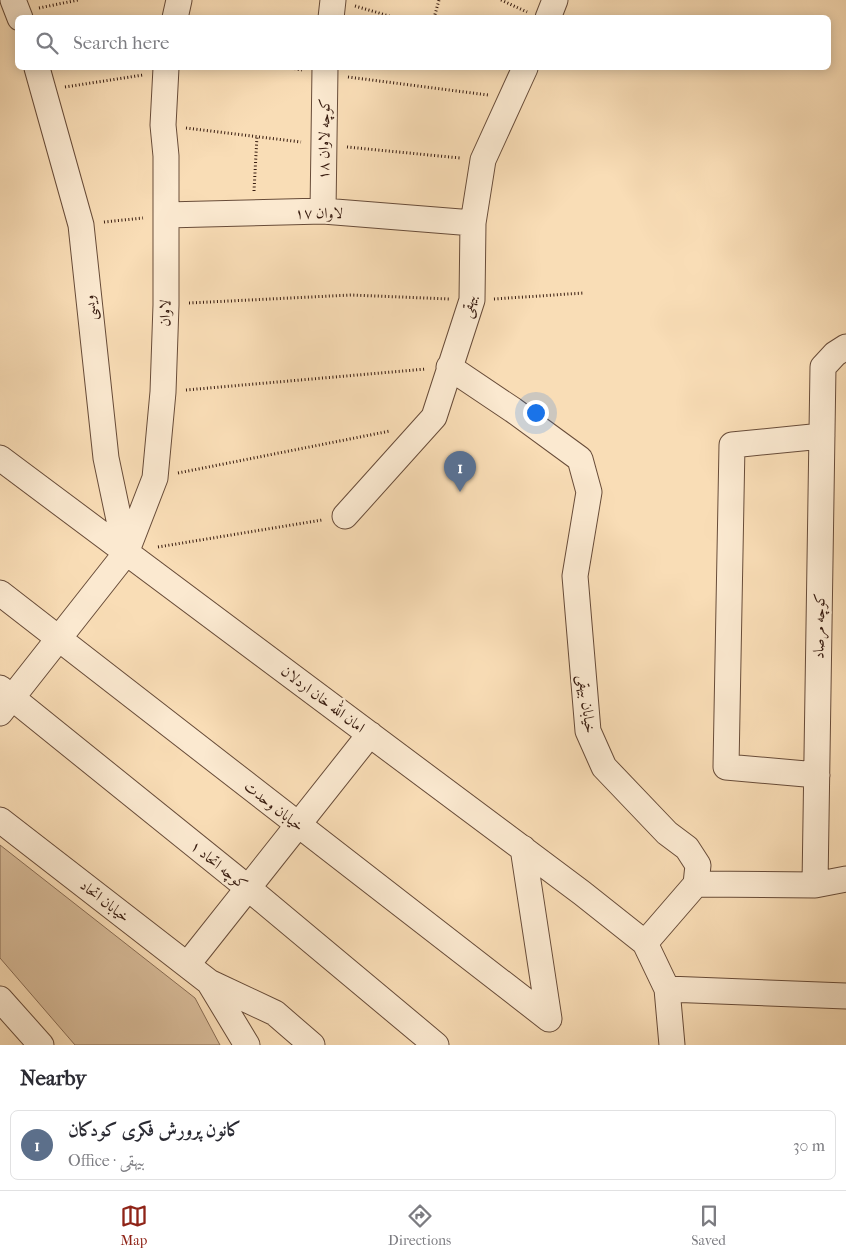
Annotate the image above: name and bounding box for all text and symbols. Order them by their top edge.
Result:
search box [15,15,831,70]
icon: search [33,29,61,57]
text: Search here [73,32,169,54]
street label: کوچه لاوان ۱۸ [314,98,336,180]
street label: لاوان ۱۷ [295,204,343,222]
street label: بیهقی [457,292,481,320]
street label: ویسی [80,294,102,322]
street label: لاوان [156,299,174,327]
your location [523,400,549,426]
pin: 1 [444,451,476,492]
street label: کوچه مرصاد [809,593,831,659]
street label: امان الله خان اردلان [278,659,370,736]
street label: خیابان بیهقی [572,674,600,735]
street label: خیابان وحدت [240,777,308,835]
street label: کوچه اتحاد ۱ [186,837,251,895]
street label: خیابان اتحاد [77,876,133,926]
text: Nearby [20,1066,86,1090]
text: کانون پرورش فکری کودکان [68,1119,241,1141]
text: 1 [34,1136,40,1155]
text: 30 m [793,1136,825,1155]
text: Office · بیهقی [68,1151,145,1170]
tab: Map [120,1202,148,1249]
tab: Directions [388,1202,451,1249]
tab: Saved [691,1202,726,1249]

